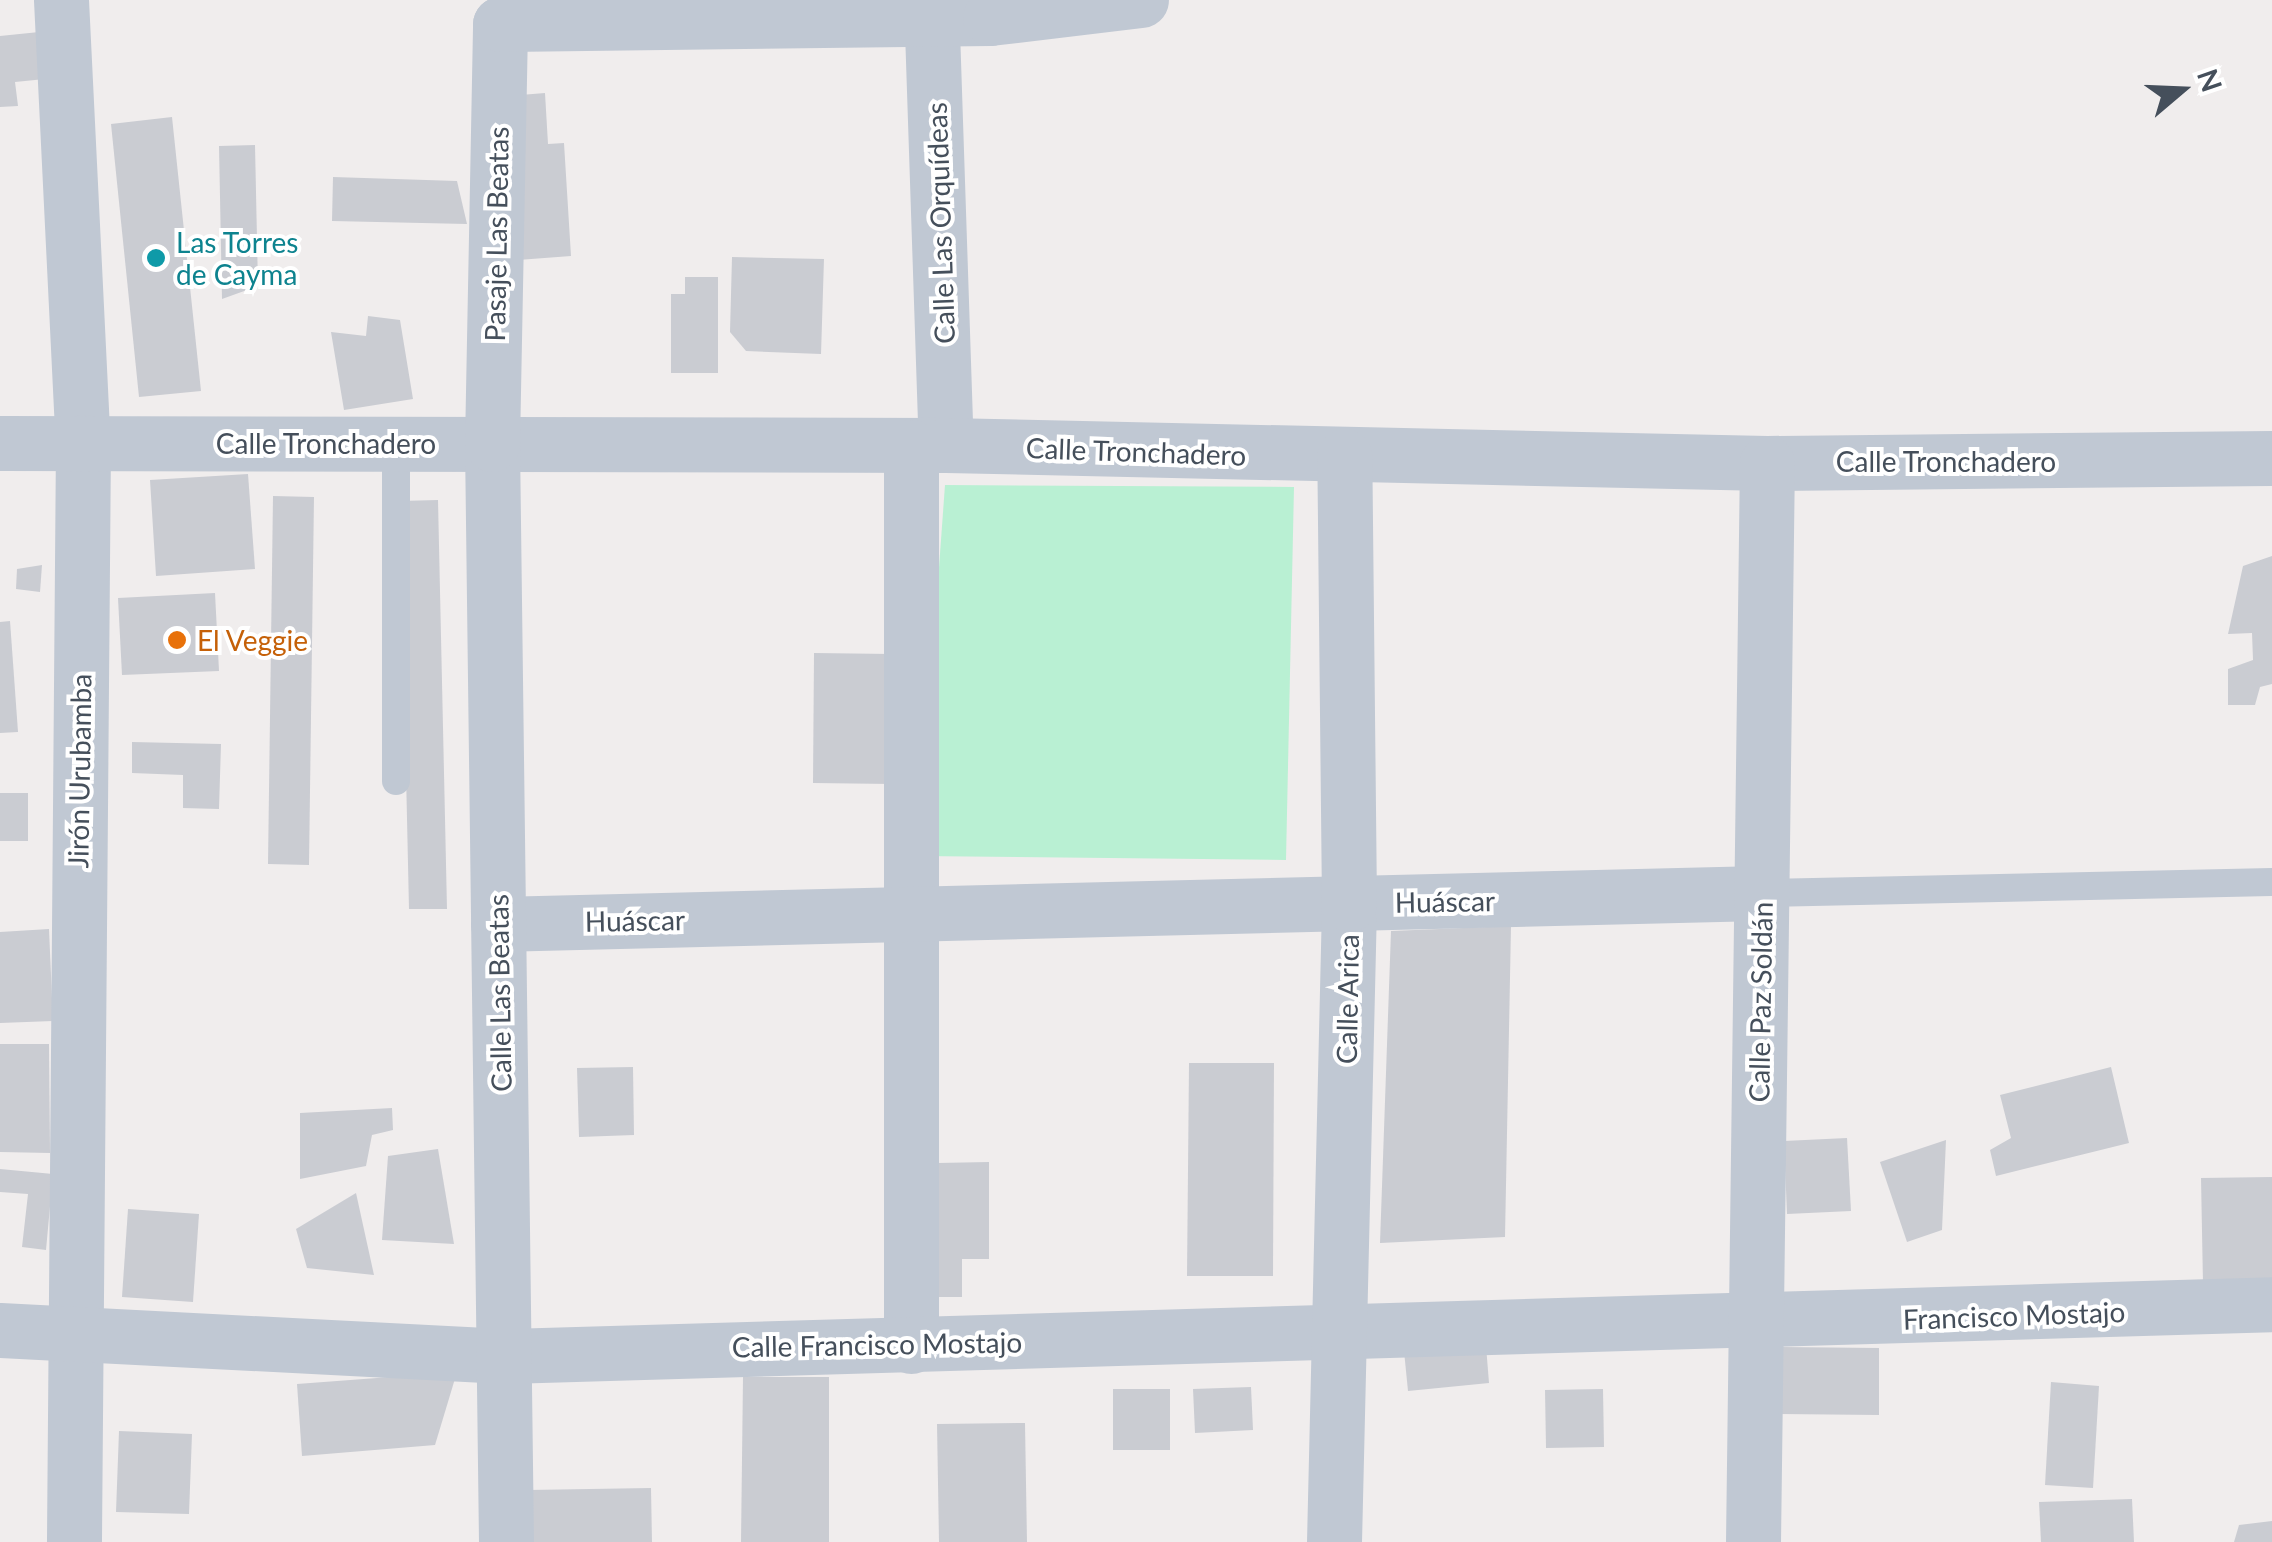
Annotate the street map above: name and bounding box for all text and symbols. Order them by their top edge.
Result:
north arrow [2132,40,2232,140]
text: N [2191,64,2230,96]
street label: Calle Las Orquídeas [919,102,961,344]
street label: Pasaje Las Beatas [477,126,515,342]
place label: Las Torres de Cayma [176,225,299,291]
marker: Las Torres de Cayma [145,247,167,269]
street label: Calle Tronchadero [215,426,437,460]
street label: Calle Tronchadero [1025,430,1247,472]
street label: Calle Tronchadero [1835,444,2057,478]
place label: El Veggie [197,623,309,657]
marker: El Veggie [166,629,188,651]
street label: Jirón Urubamba [61,673,97,869]
street label: Huáscar [1395,883,1495,919]
street label: Calle Las Beatas [480,894,518,1092]
street label: Calle Paz Soldán [1741,901,1779,1103]
street label: Huáscar [585,902,685,938]
street label: Calle Arica [1329,933,1365,1065]
street label: Francisco Mostajo [1902,1294,2126,1336]
street label: Calle Francisco Mostajo [732,1325,1022,1363]

